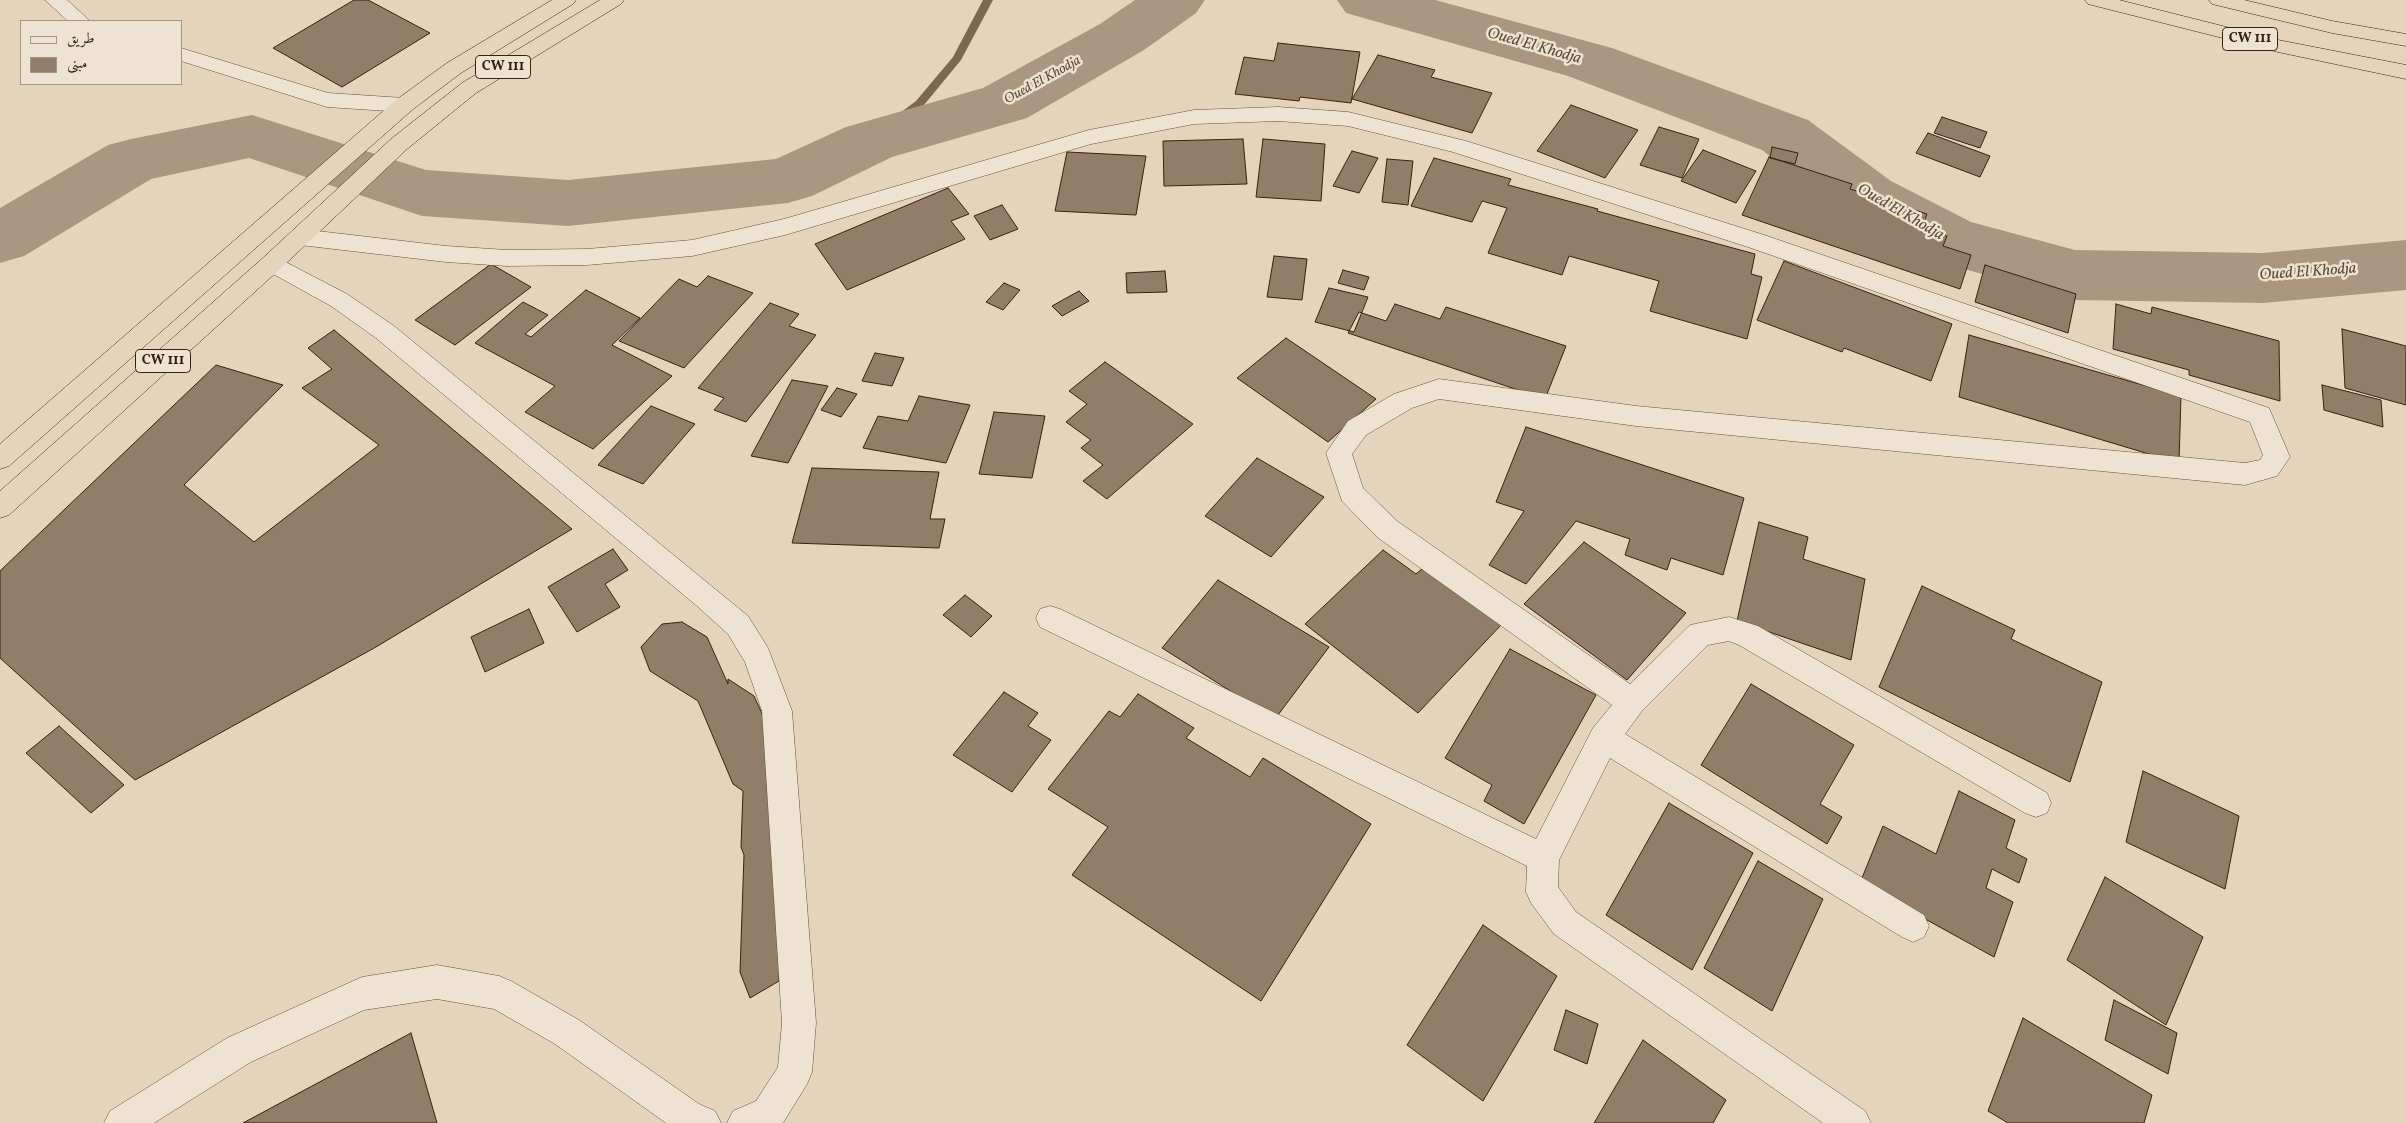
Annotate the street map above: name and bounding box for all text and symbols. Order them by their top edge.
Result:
legend [20,20,182,85]
water label: Oued El Khodja [1485,24,1583,70]
road number: CW 111 [2222,28,2278,50]
text: طريق [67,29,94,50]
water label: Oued El Khodja [1002,53,1084,109]
text: مبنى [67,54,87,75]
road number: CW 111 [476,56,530,78]
water label: Oued El Khodja [1853,180,1947,246]
water label: Oued El Khodja [2259,260,2357,286]
road number: CW 111 [136,350,190,372]

